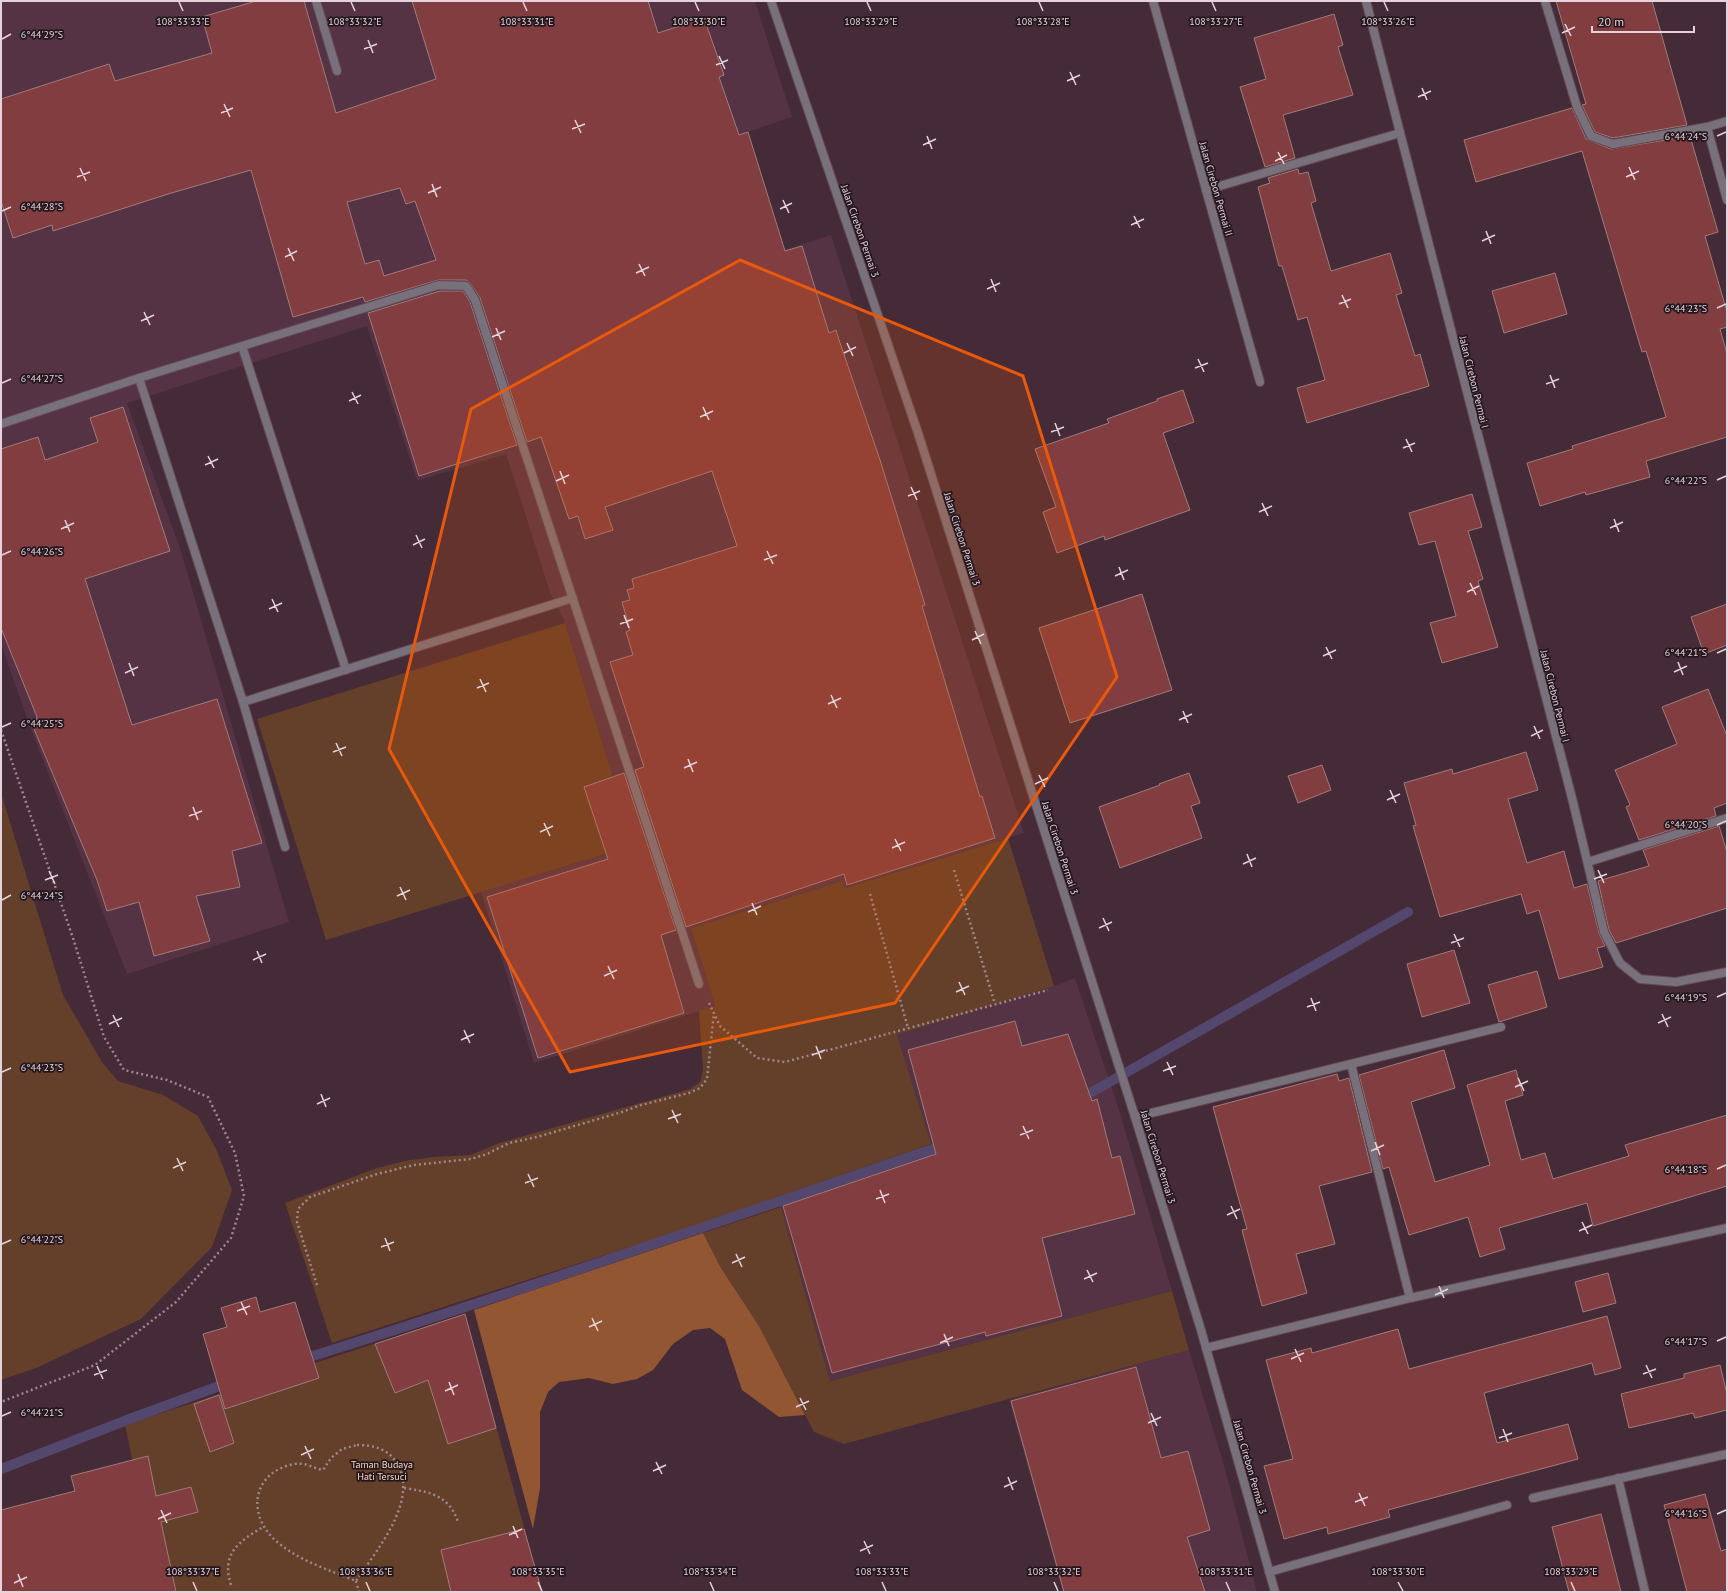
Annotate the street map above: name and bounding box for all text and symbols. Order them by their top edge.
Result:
scale bar [1592,8,1694,34]
text: 20 m [1598,14,1624,29]
text: 108°33'33"E [156,15,210,28]
text: 108°33'32"E [328,15,382,28]
text: 108°33'31"E [500,15,554,28]
text: 108°33'30"E [672,15,726,28]
text: 108°33'29"E [844,15,898,28]
text: 108°33'28"E [1016,15,1070,28]
text: 108°33'27"E [1189,15,1243,28]
text: 108°33'26"E [1361,15,1415,28]
text: 6°44'29"S [21,28,63,41]
text: 6°44'24"S [1665,130,1707,143]
street label: Jalan Cirebon Permai II [1196,139,1236,238]
street label: Jalan Cirebon Permai 3 [838,182,882,279]
text: 6°44'28"S [21,200,63,213]
text: 6°44'23"S [1665,302,1707,315]
street label: Jalan Cirebon Permai I [1456,334,1492,430]
text: 6°44'27"S [21,372,63,385]
text: 6°44'22"S [1665,474,1707,487]
street label: Jalan Cirebon Permai 3 [940,490,983,587]
text: 6°44'26"S [21,545,63,558]
text: 6°44'21"S [1665,646,1707,659]
street label: Jalan Cirebon Permai I [1537,648,1573,744]
text: 6°44'25"S [21,717,63,730]
street label: Jalan Cirebon Permai 3 [1038,799,1081,896]
text: 6°44'20"S [1665,818,1707,831]
text: 6°44'24"S [21,889,63,902]
text: 6°44'19"S [1665,991,1707,1004]
text: 6°44'23"S [21,1061,63,1074]
street label: Jalan Cirebon Permai 3 [1137,1108,1178,1205]
text: 6°44'18"S [1665,1163,1707,1176]
text: 6°44'22"S [21,1233,63,1246]
text: 6°44'17"S [1665,1335,1707,1348]
text: 6°44'21"S [21,1406,63,1419]
street label: Jalan Cirebon Permai 3 [1230,1418,1270,1516]
park label: Taman Budaya Hati Tersuci [351,1458,413,1483]
text: 6°44'16"S [1665,1507,1707,1520]
text: 108°33'37"E [166,1565,220,1578]
text: 108°33'36"E [339,1565,393,1578]
text: 108°33'35"E [511,1565,565,1578]
text: 108°33'34"E [683,1565,737,1578]
text: 108°33'33"E [855,1565,909,1578]
text: 108°33'32"E [1027,1565,1081,1578]
text: 108°33'31"E [1199,1565,1253,1578]
text: 108°33'30"E [1371,1565,1425,1578]
text: 108°33'29"E [1544,1565,1598,1578]

